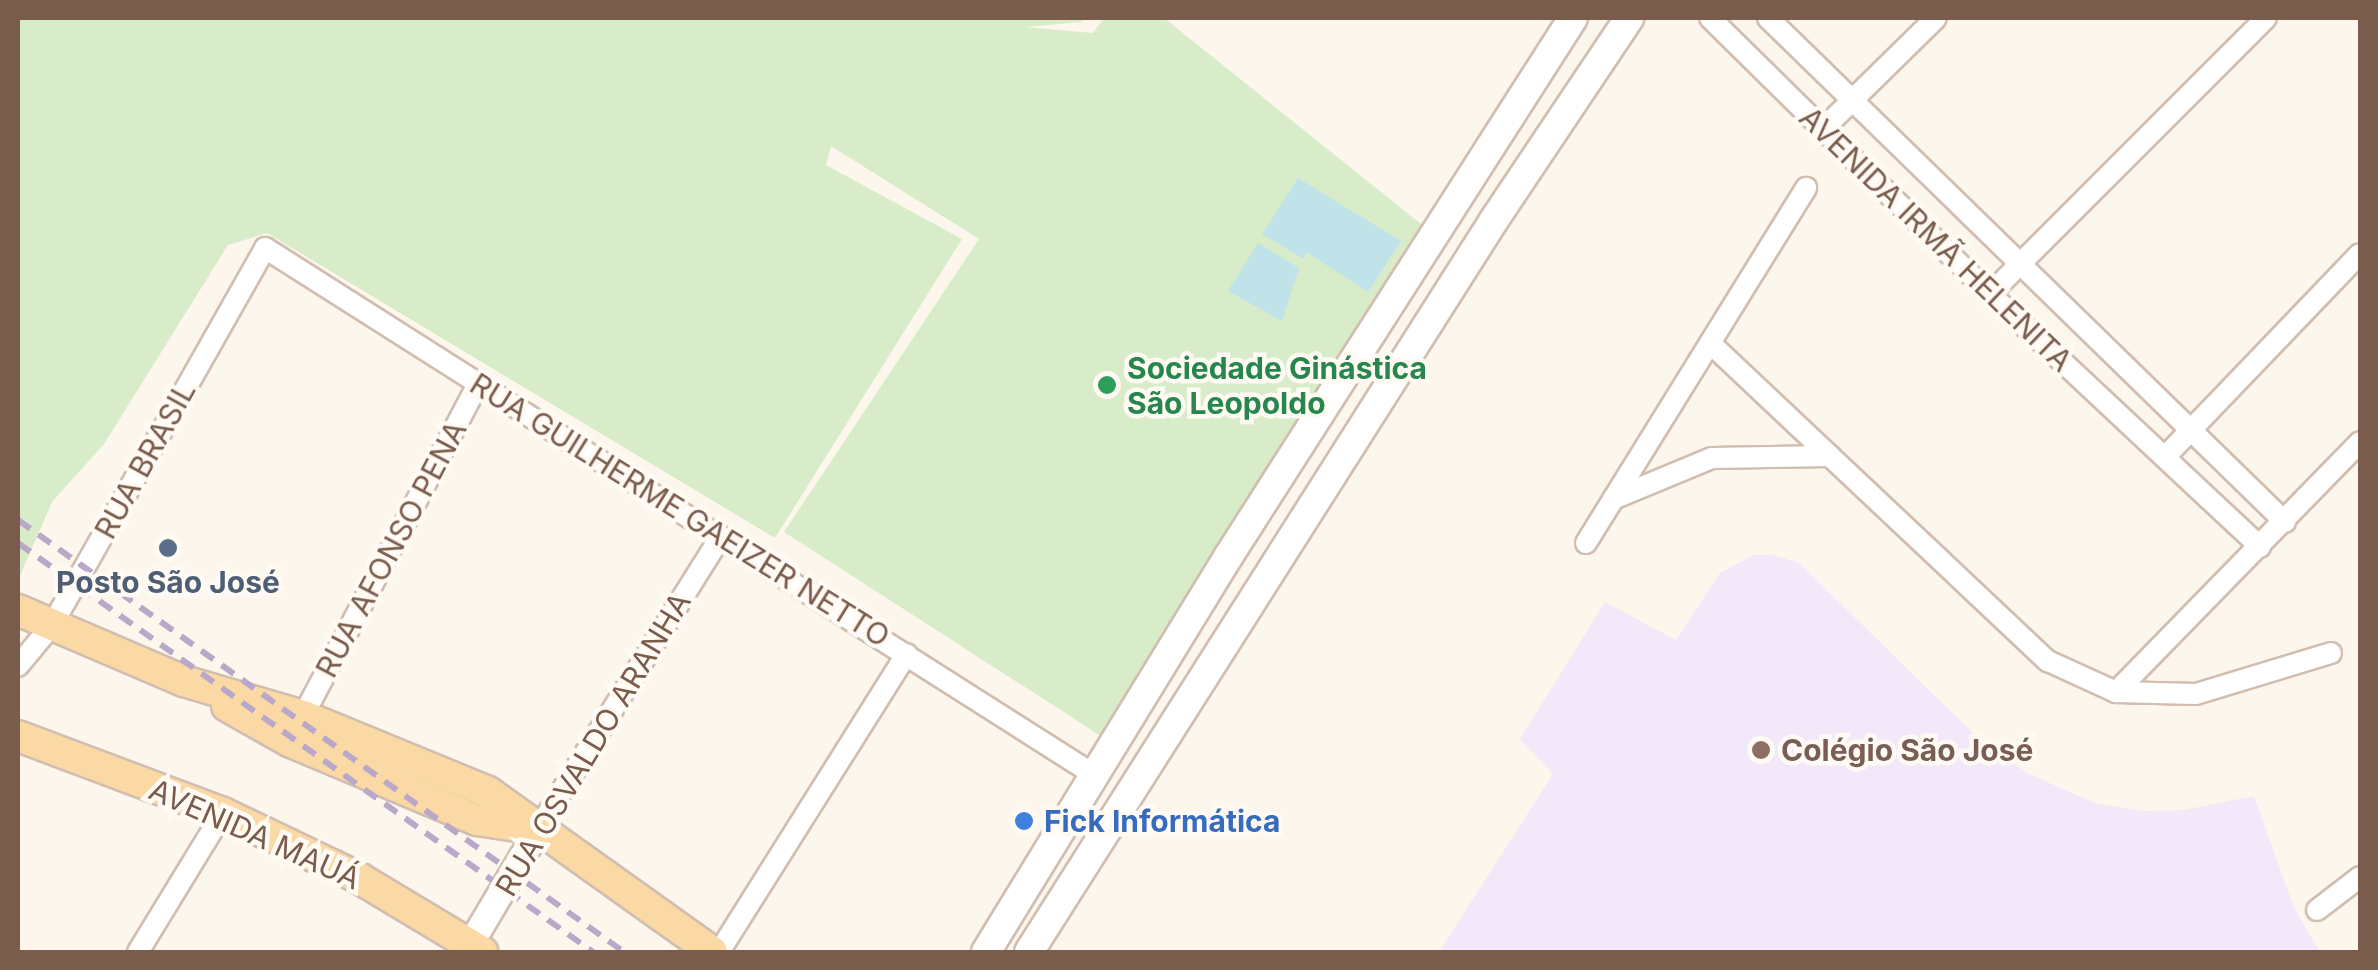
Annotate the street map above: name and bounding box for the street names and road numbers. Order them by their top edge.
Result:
street label: AVENIDA IRMÃ HELENITA [1792,99,2080,379]
street label: RUA GUILHERME GAEIZER NETTO [464,366,896,654]
street label: RUA BRASIL [87,375,203,545]
street label: RUA AFONSO PENA [308,415,474,683]
street label: RUA OSVALDO ARANHA [488,586,698,902]
street label: AVENIDA MAUÁ [144,771,366,897]

